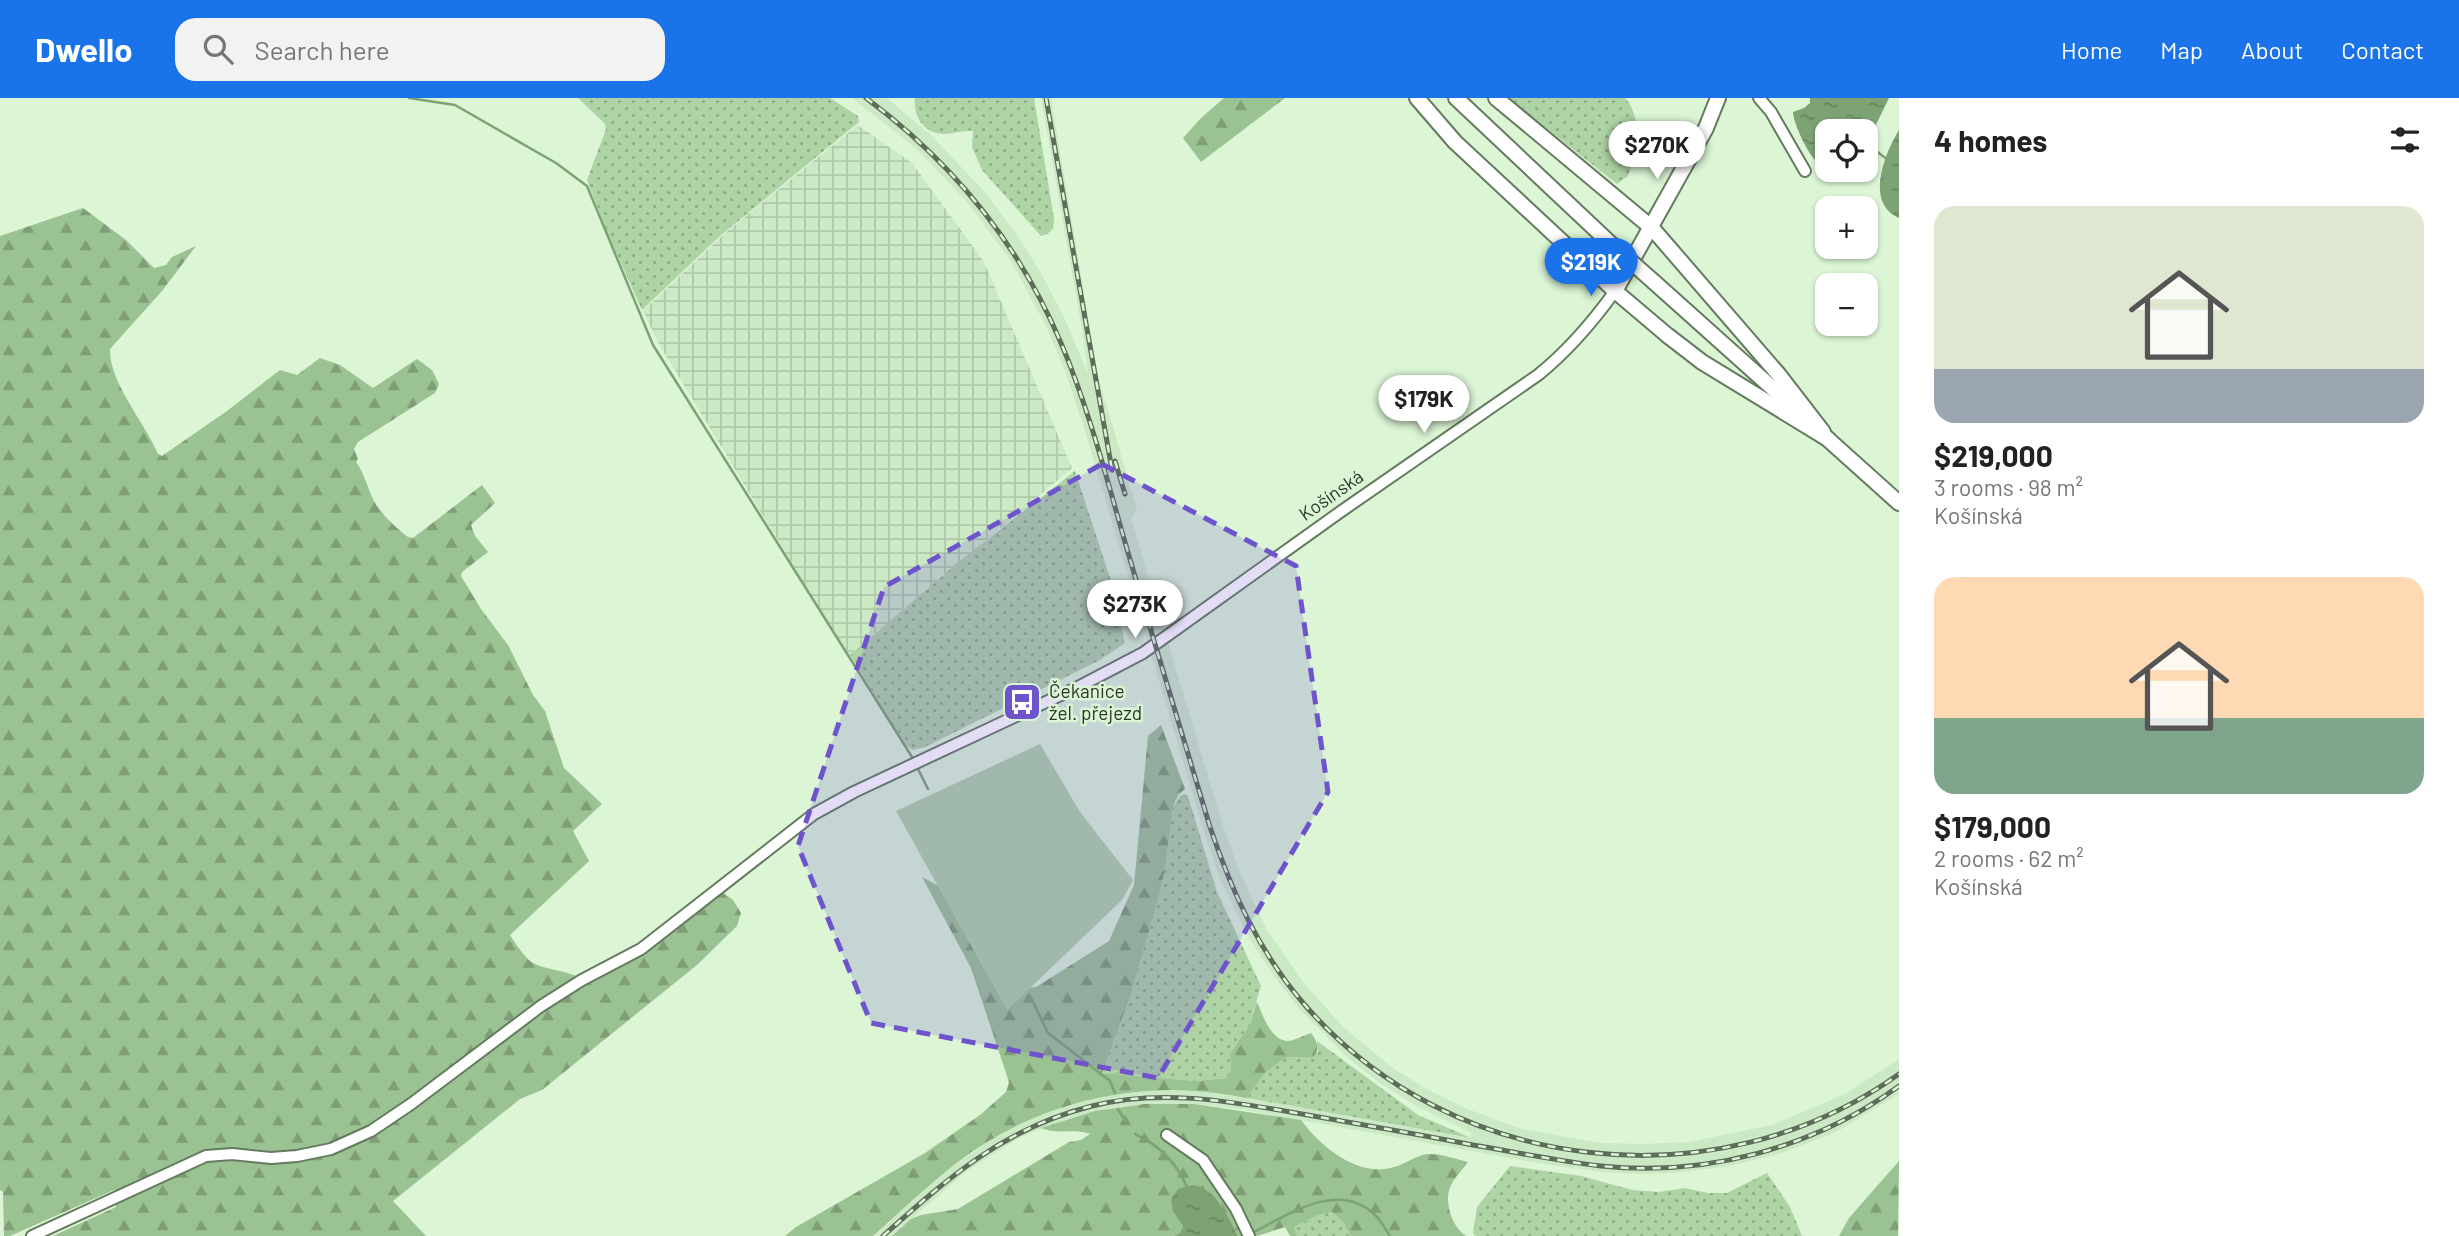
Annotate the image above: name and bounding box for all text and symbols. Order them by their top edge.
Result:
search box [175,18,665,81]
text: Dwello [35,29,133,69]
icon: search [199,30,237,68]
text: Search here [255,34,390,65]
text: Home [2061,35,2122,64]
text: Map [2160,35,2203,64]
text: About [2241,35,2303,64]
text: Contact [2341,35,2424,64]
map controls [1815,119,1878,336]
button: locate [1815,119,1878,182]
icon: filters [2386,121,2424,159]
pin: $270K [1608,122,1706,181]
text: 4 homes [1934,122,2047,158]
text: $270K [1625,130,1689,158]
button: + [1815,196,1878,259]
pin: $219K [1542,238,1640,298]
text: $219K [1561,247,1621,275]
icon: home [2116,252,2242,378]
button: − [1815,273,1878,336]
pin: $179K [1375,376,1473,435]
text: $179K [1394,384,1454,412]
text: $219,000 [1934,437,2053,473]
street label: Košínská [1294,464,1367,525]
text: 3 rooms · 98 m² [1934,473,2083,501]
text: Košínská [1934,501,2023,529]
pin: $273K [1086,580,1184,640]
text: $273K [1103,589,1167,617]
icon: home [2116,623,2242,749]
place label: Čekanice žel. přejezd [1049,679,1142,724]
bus stop icon: Čekanice žel. přejezd [1001,681,1043,723]
text: $179,000 [1934,808,2051,844]
text: 2 rooms · 62 m² [1934,844,2084,872]
text: Košínská [1934,872,2023,900]

